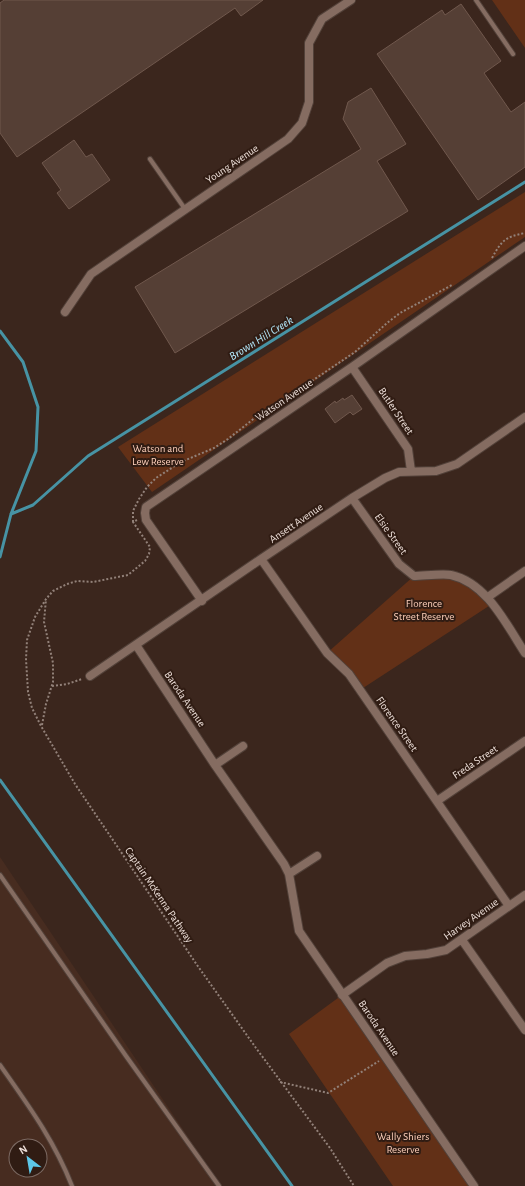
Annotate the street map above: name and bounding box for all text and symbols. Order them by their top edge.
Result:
street label: Young Avenue [204,142,260,186]
water label: Brown Hill Creek [227,313,295,362]
street label: Watson Avenue [253,377,315,423]
street label: Butler Street [376,386,416,437]
park label: Watson and Lew Reserve [132,443,184,467]
street label: Ansett Avenue [267,501,325,545]
street label: Elsie Street [373,512,410,557]
park label: Florence Street Reserve [394,598,454,622]
street label: Baroda Avenue [162,669,208,729]
street label: Florence Street [374,695,420,754]
street label: Freda Street [451,743,500,781]
street label: Captain McKenna Pathway [123,845,195,945]
street label: Harvey Avenue [442,896,500,942]
street label: Baroda Avenue [356,998,402,1058]
park label: Wally Shiers Reserve [377,1131,429,1155]
north arrow [8,1138,48,1178]
text: N [17,1143,29,1157]

